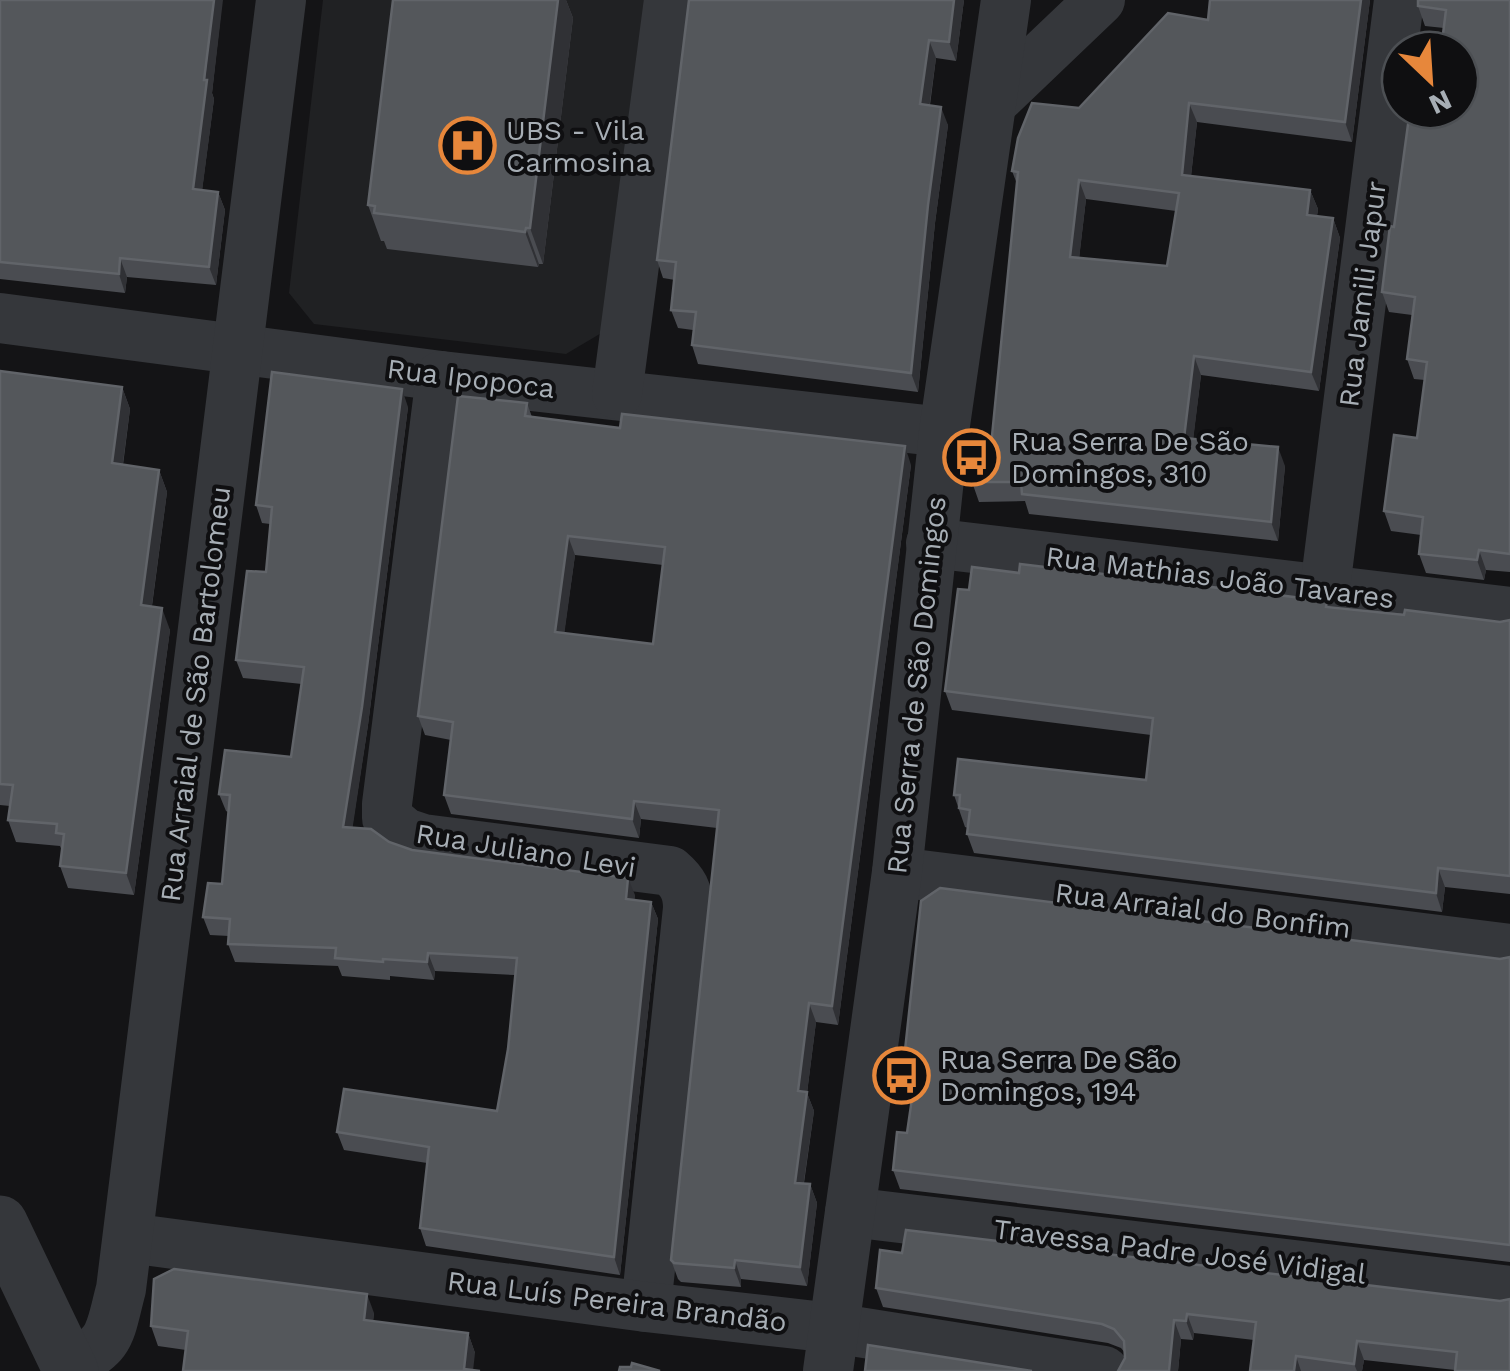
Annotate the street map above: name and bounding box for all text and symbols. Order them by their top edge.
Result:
north arrow [1380,30,1480,130]
text: N [1424,83,1457,122]
place label: UBS - Vila Carmosina [506,114,652,179]
hospital icon: UBS - Vila Carmosina [437,116,497,176]
street label: Rua Jamili Japur [1332,179,1393,409]
street label: Rua Ipopoca [385,352,557,405]
place label: Rua Serra De São Domingos, 310 [1011,425,1249,490]
bus stop icon: Rua Serra De São Domingos, 310 [942,427,1002,487]
street label: Rua Arraial de São Bartolomeu [154,484,237,904]
street label: Rua Serra de São Domingos [880,495,953,876]
street label: Rua Mathias João Tavares [1044,540,1396,615]
street label: Rua Juliano Levi [414,817,638,884]
street label: Rua Arraial do Bonfim [1053,876,1353,945]
place label: Rua Serra De São Domingos, 194 [940,1043,1178,1108]
bus stop icon: Rua Serra De São Domingos, 194 [871,1045,931,1105]
street label: Travessa Padre José Vidigal [992,1212,1368,1291]
street label: Rua Luís Pereira Brandão [445,1264,789,1339]

